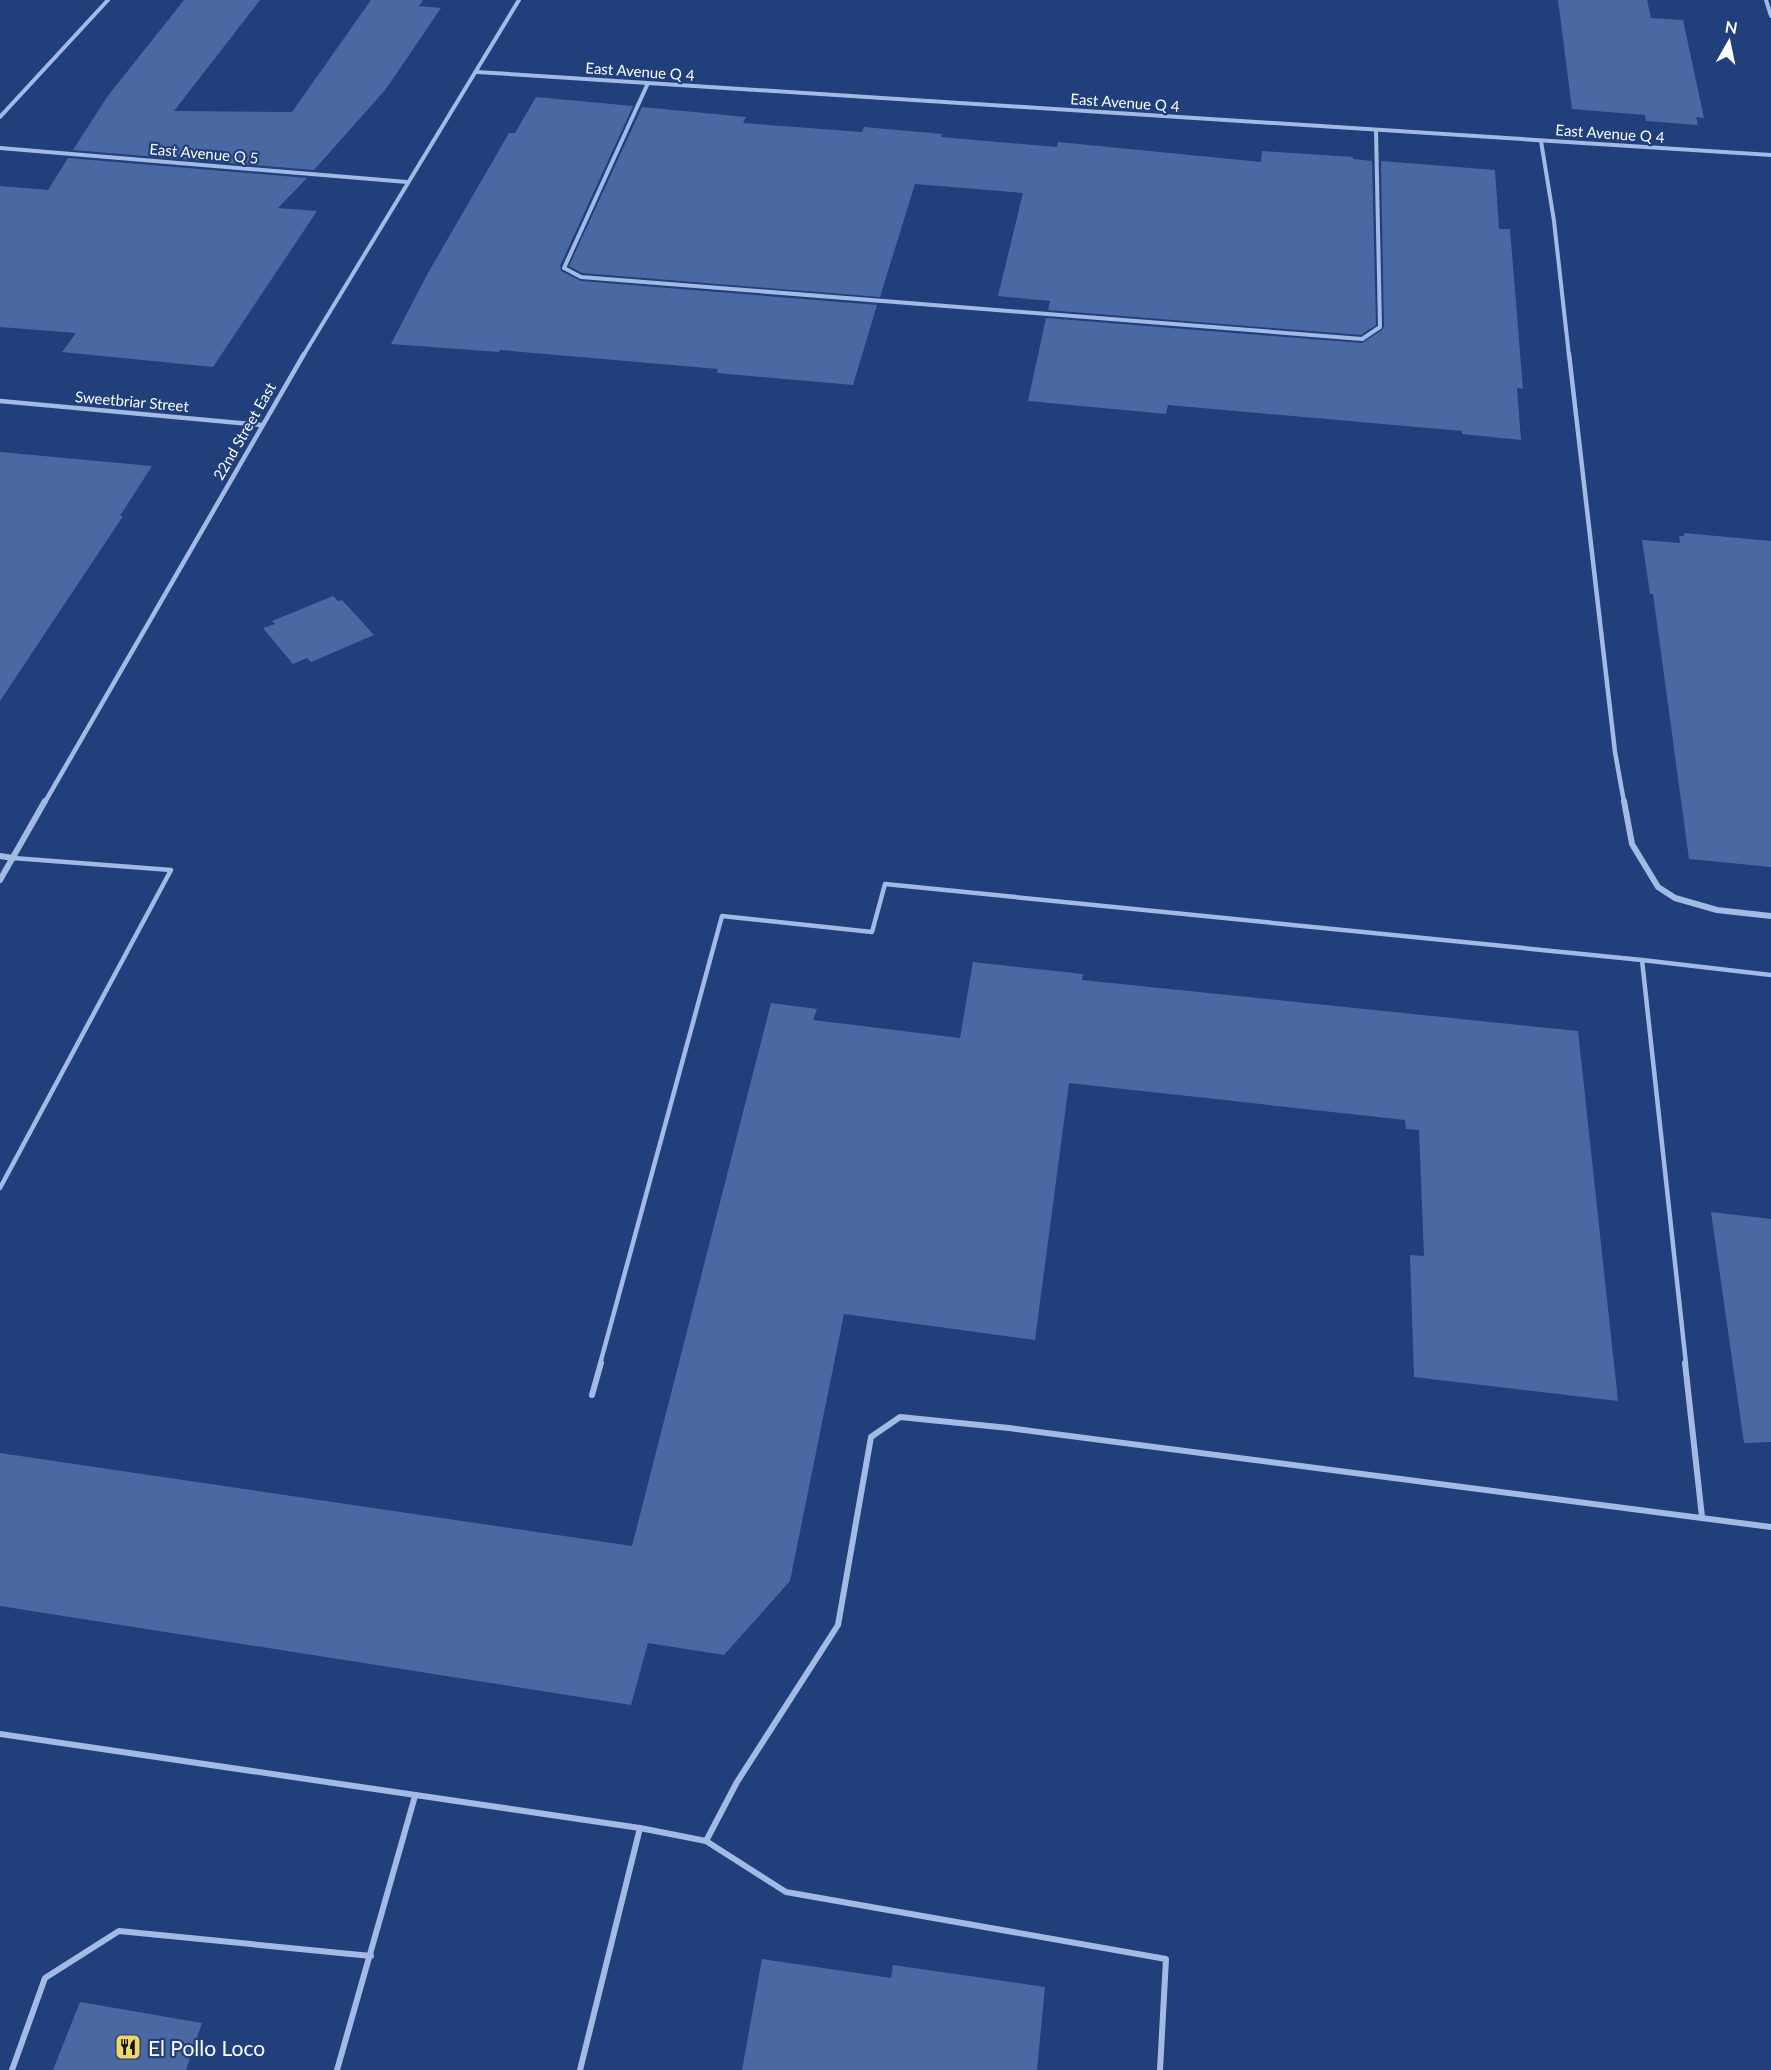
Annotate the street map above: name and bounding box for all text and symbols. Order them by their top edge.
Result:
north arrow [1699,12,1759,72]
text: N [1724,16,1739,37]
street label: East Avenue Q 4 [585,58,695,84]
street label: East Avenue Q 4 [1070,89,1180,115]
street label: East Avenue Q 4 [1555,120,1665,146]
street label: East Avenue Q 5 [149,139,259,167]
street label: 22nd Street East [209,379,279,483]
street label: Sweetbriar Street [74,387,190,415]
restaurant icon: El Pollo Loco [113,2032,143,2062]
place label: El Pollo Loco [148,2035,265,2060]

